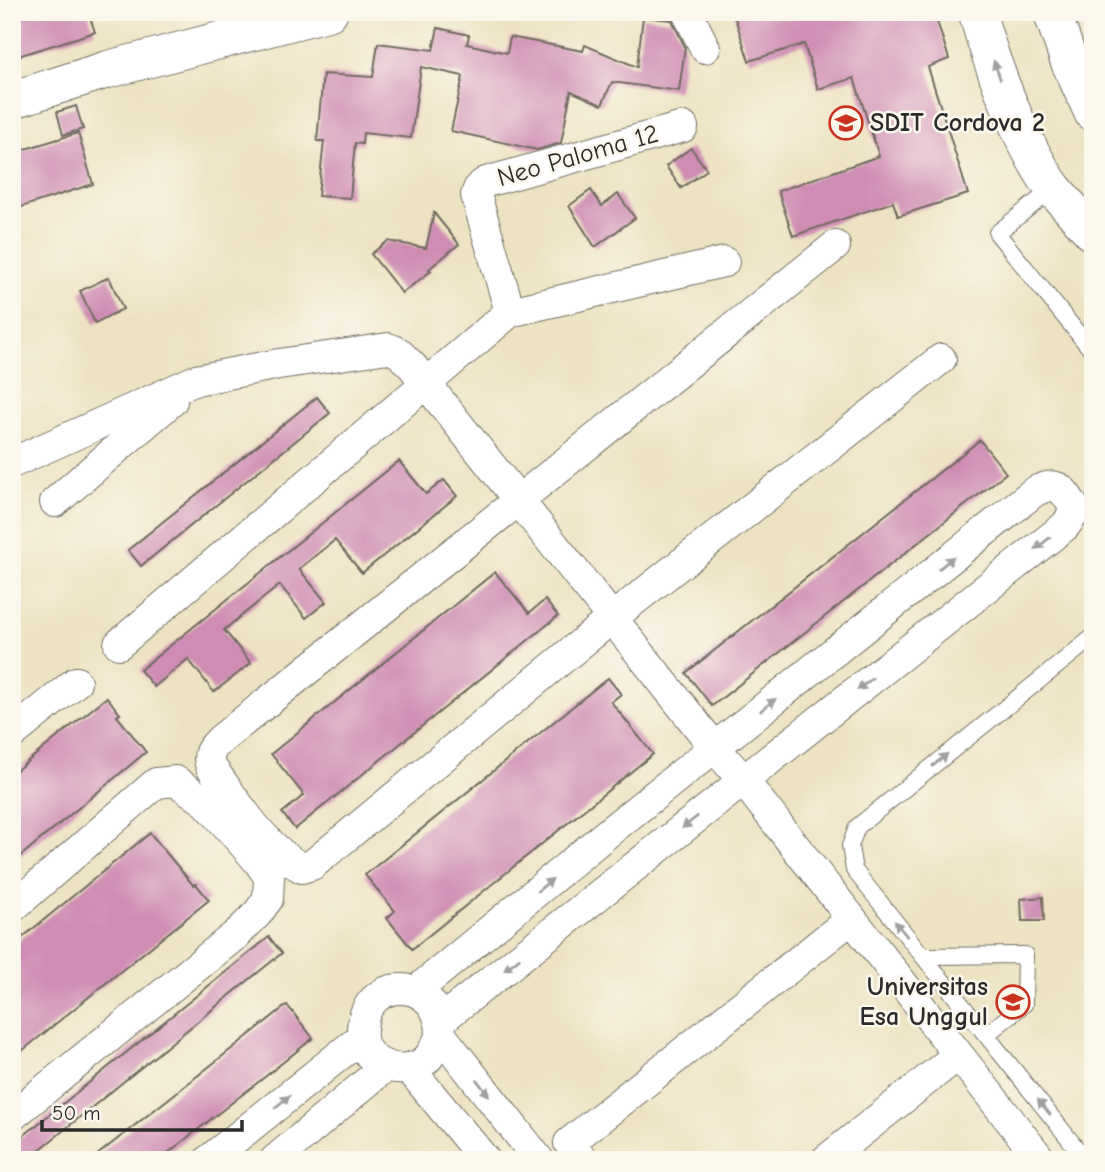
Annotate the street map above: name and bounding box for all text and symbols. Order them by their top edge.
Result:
one-way arrow [991,60,1002,81]
school or university icon: SDIT Cordova 2 [827,104,865,142]
place label: SDIT Cordova 2 [870,108,1045,138]
street label: Neo Paloma 12 [494,119,662,193]
one-way arrow [1035,535,1052,550]
one-way arrow [936,555,954,570]
one-way arrow [856,676,873,691]
one-way arrow [760,698,777,713]
one-way arrow [932,753,949,768]
one-way arrow [681,815,699,829]
one-way arrow [536,878,553,893]
one-way arrow [894,921,909,938]
one-way arrow [503,956,521,971]
place label: Universitas Esa Unggul [859,972,988,1032]
school or university icon: Universitas Esa Unggul [994,983,1032,1021]
one-way arrow [475,1079,490,1097]
scale bar [42,1088,242,1132]
one-way arrow [272,1094,290,1109]
one-way arrow [1036,1098,1051,1116]
text: 50 m [52,1101,101,1125]

